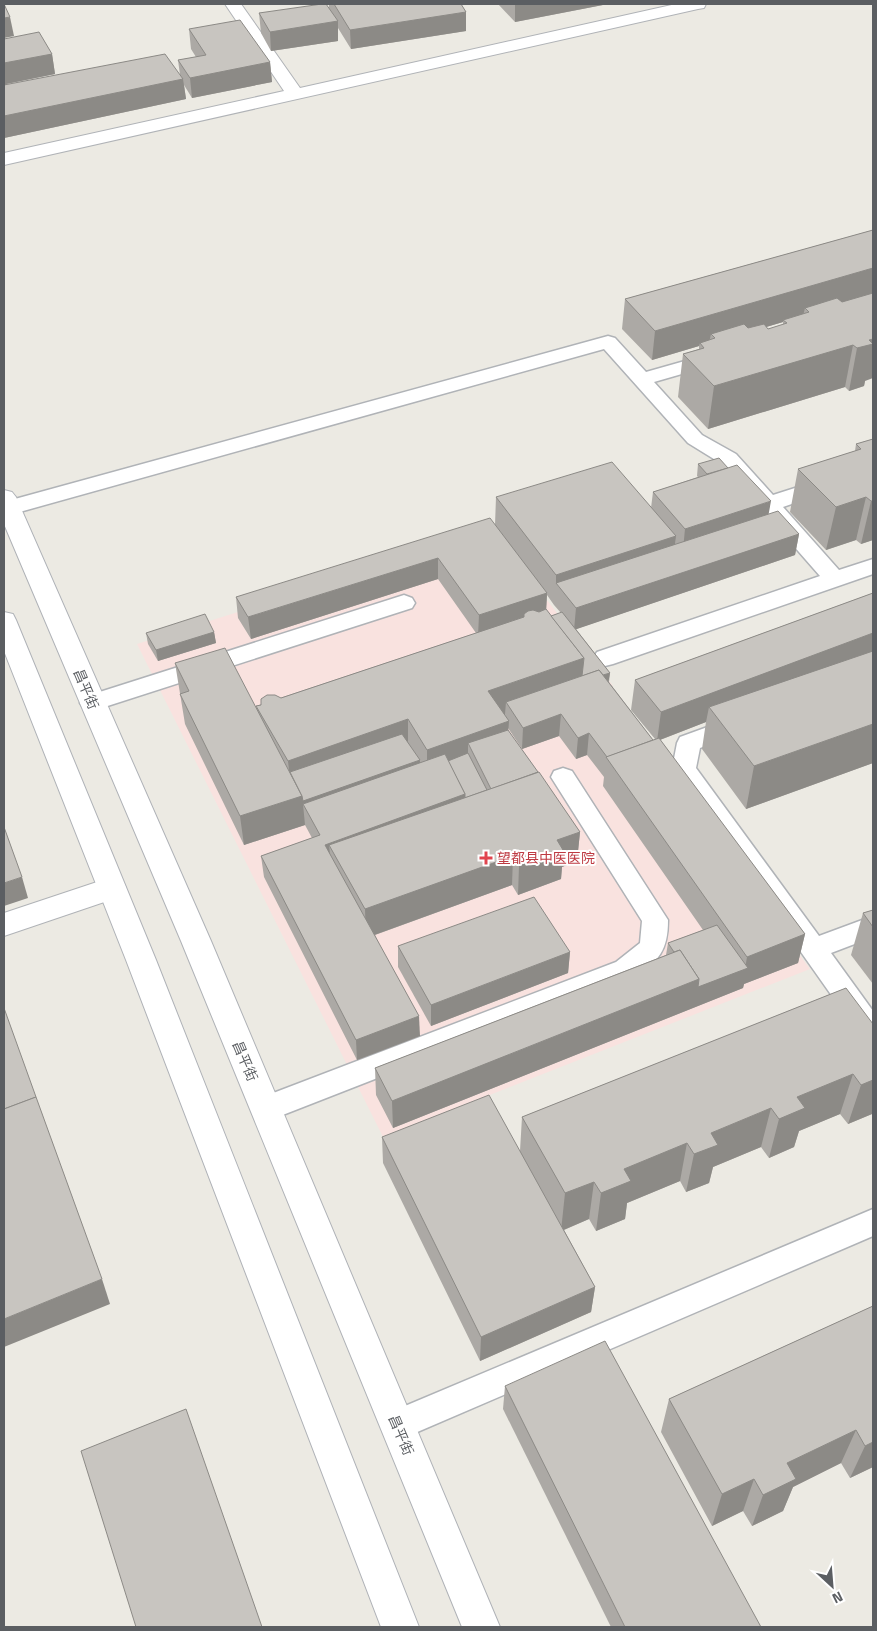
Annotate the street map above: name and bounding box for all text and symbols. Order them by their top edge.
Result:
street label: 昌平街 [69,665,104,712]
place label: 望都县中医医院 [497,847,595,868]
marker: 望都县中医医院 [479,851,493,865]
street label: 昌平街 [228,1037,263,1084]
street label: 昌平街 [384,1411,419,1458]
north arrow [807,1561,857,1611]
text: N [829,1587,847,1610]

